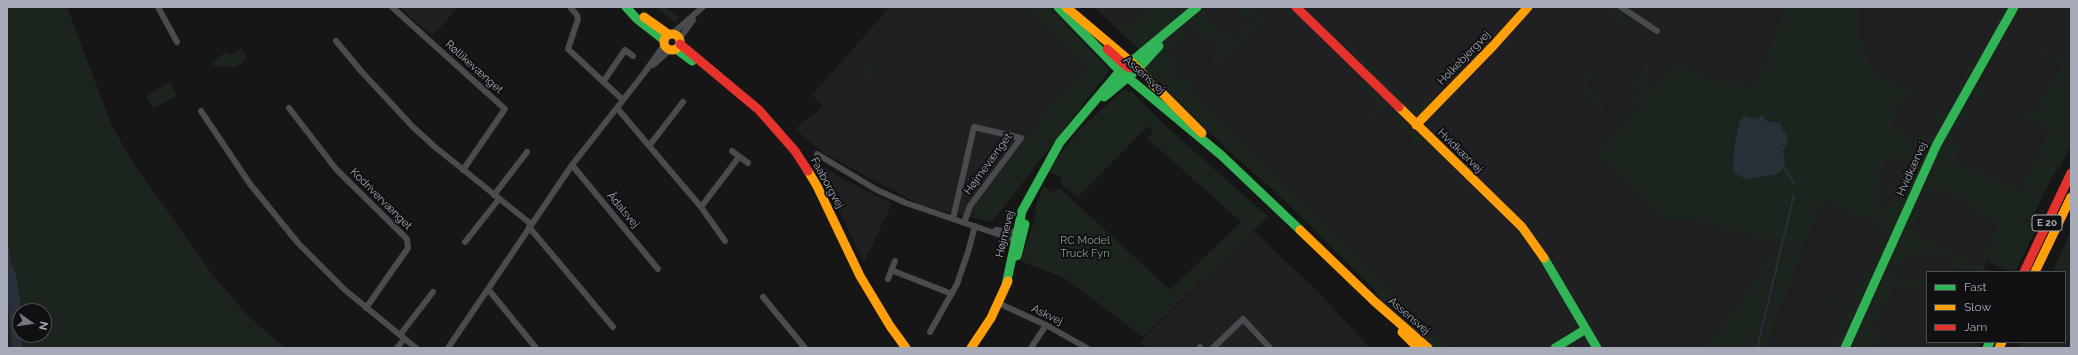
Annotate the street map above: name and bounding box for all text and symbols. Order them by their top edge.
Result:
street label: Holkebjergvej [1435,28,1493,88]
street label: Røllikevænget [442,38,506,96]
street label: Assensvej [1121,53,1167,97]
street label: Hvidkærvej [1435,126,1485,176]
street label: Højmevænget [961,131,1015,197]
street label: Hvidkærvej [1894,140,1930,198]
street label: Faaborgvej [808,155,846,211]
street label: Kodrivervænget [347,165,415,233]
street label: Ådalsvej [604,189,642,231]
street label: Højmevej [993,209,1017,259]
road number: E 20 [2032,215,2062,231]
park label: RC Model Truck Fyn [1060,234,1110,260]
legend [1926,271,2066,343]
text: Fast [1964,280,1987,294]
street label: Assensvej [1386,294,1432,338]
text: Slow [1964,300,1991,314]
street label: Askvej [1029,302,1065,328]
north arrow [12,303,52,343]
text: N [36,320,50,331]
text: Jam [1964,320,1987,334]

